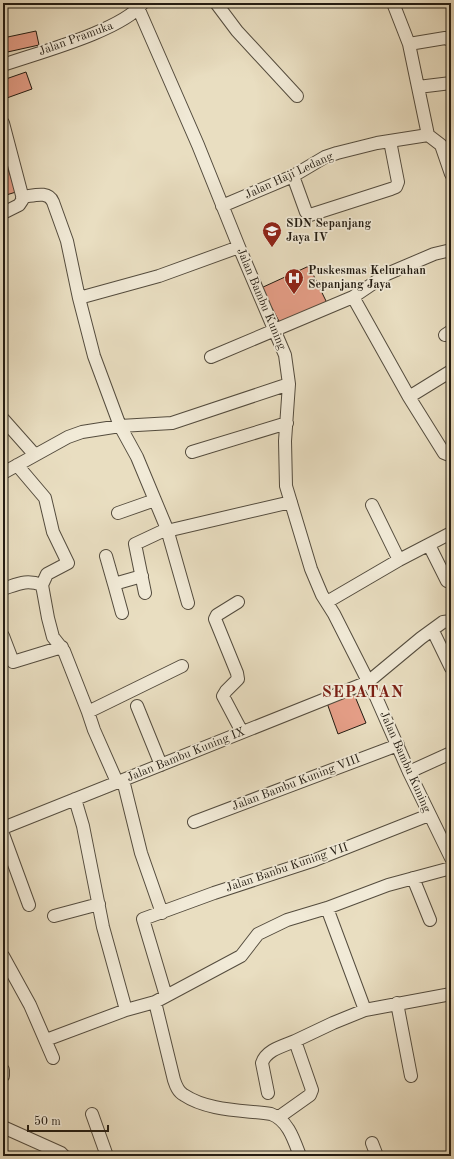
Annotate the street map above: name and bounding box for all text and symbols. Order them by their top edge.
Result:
street label: Jalan Pramuka [37,20,115,58]
street label: Jalan Haji Ledang [243,150,335,202]
place label: SDN Sepanjang Jaya IV [286,218,371,244]
school or university icon: SDN Sepanjang Jaya IV [261,220,283,248]
street label: Jalan Bambu Kuning [234,246,288,352]
place label: Puskesmas Kelurahan Sepanjang Jaya [308,265,426,291]
hospital icon: Puskesmas Kelurahan Sepanjang Jaya [283,267,305,295]
district label: SEPATAN [322,685,404,701]
street label: Jalan Bambu Kuning [377,710,433,815]
street label: Jalan Bambu Kuning IX [125,726,247,784]
street label: Jalan Bambu Kuning VIII [230,753,362,813]
street label: Jalan Banbu Kuning VII [224,841,350,895]
scale bar [28,1107,108,1133]
text: 50 m [34,1115,61,1128]

